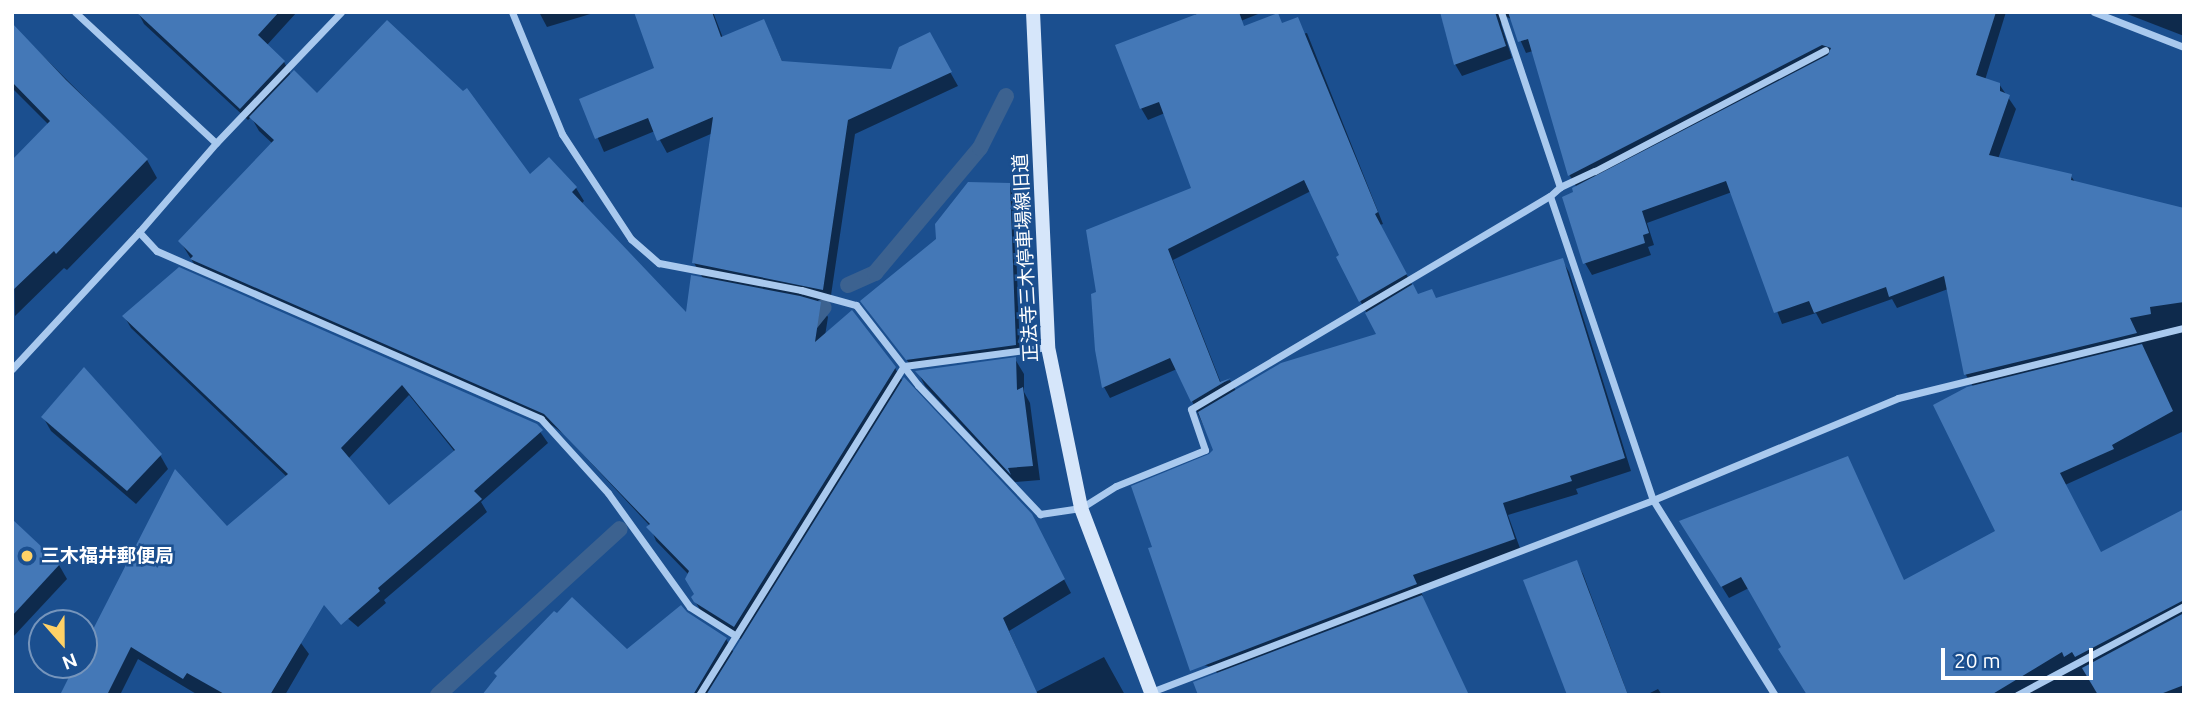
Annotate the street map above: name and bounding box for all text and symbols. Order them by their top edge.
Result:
street label: 正法寺三木停車場線旧道 [1009,153,1043,363]
place label: 三木福井郵便局 [41,545,174,567]
marker: 三木福井郵便局 [19,548,35,564]
north arrow [28,609,98,679]
scale bar [1944,634,2096,678]
text: 20 m [1954,648,2001,672]
text: N [59,649,80,675]

